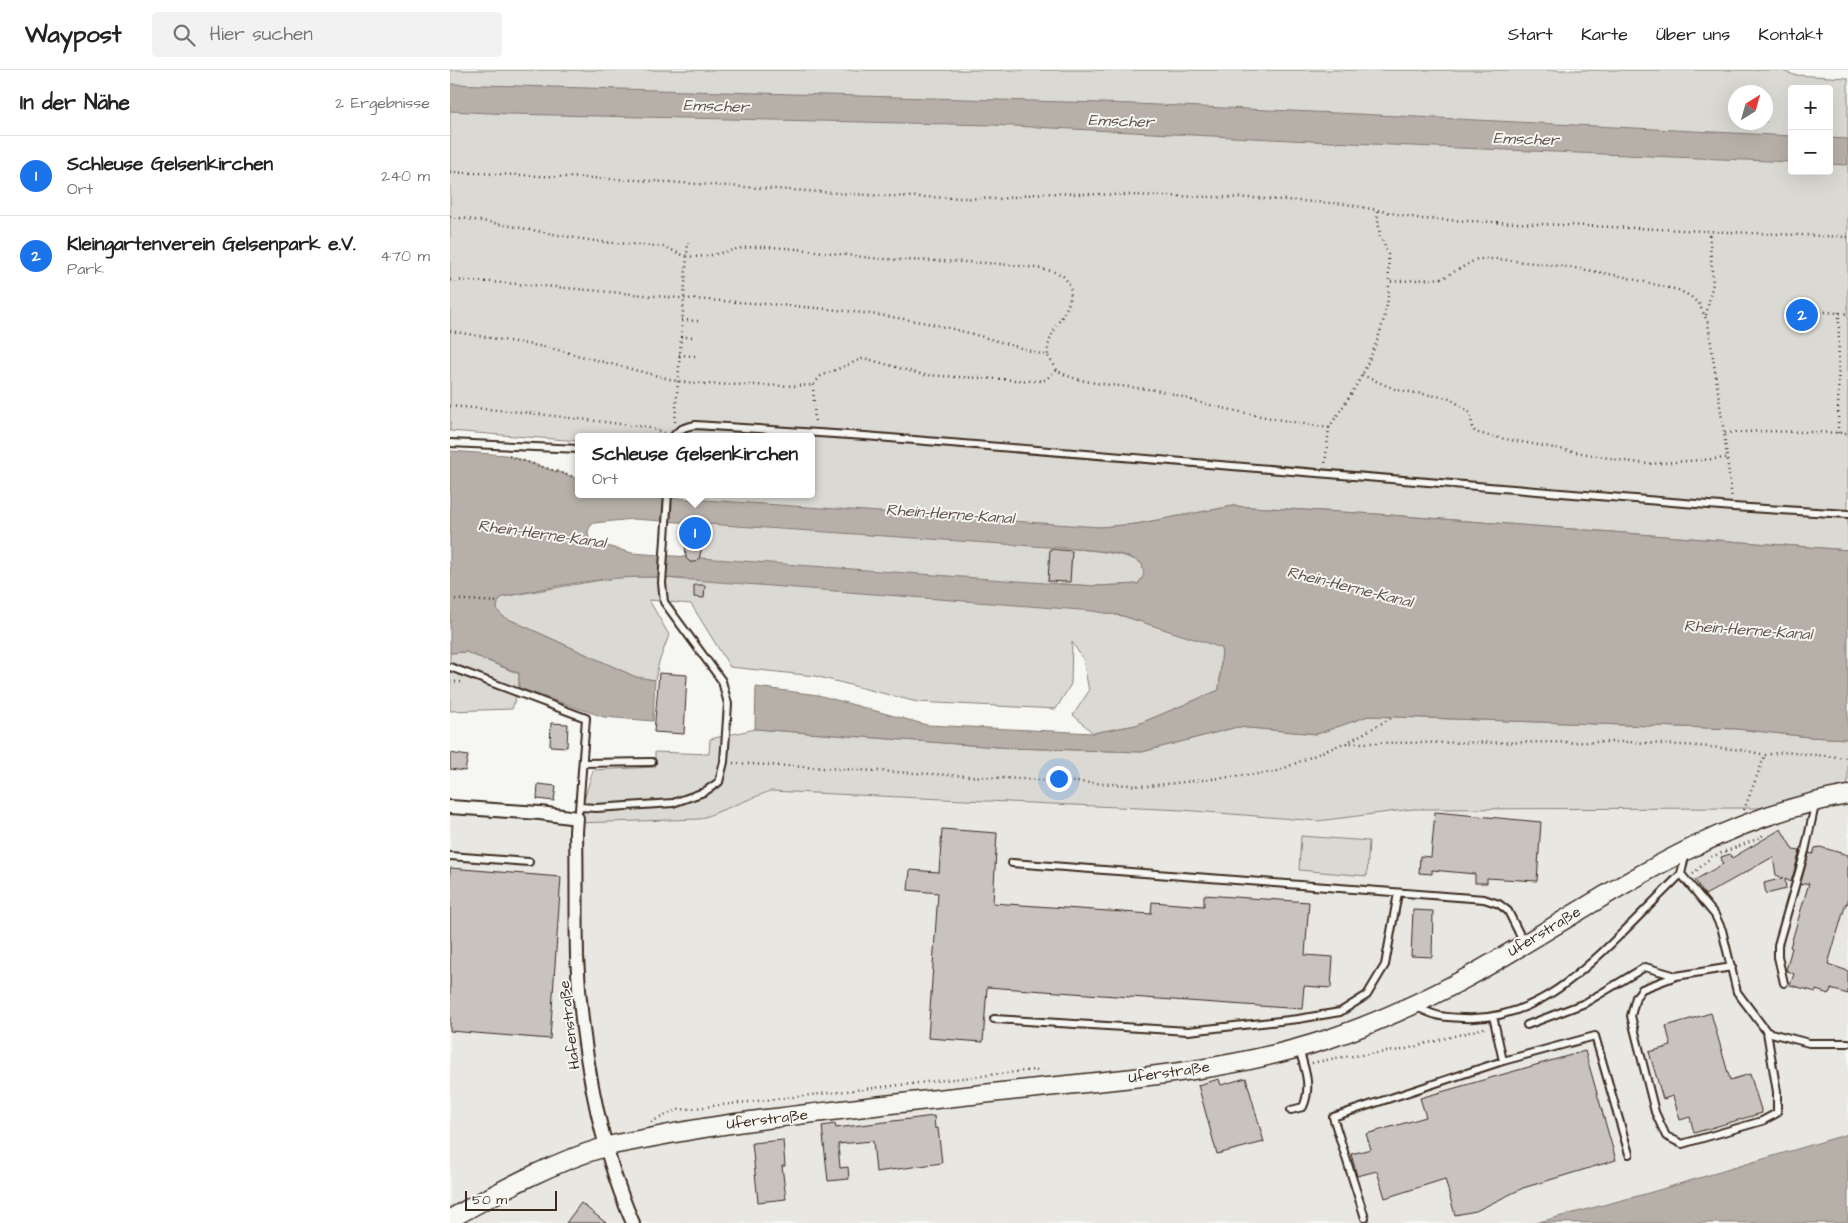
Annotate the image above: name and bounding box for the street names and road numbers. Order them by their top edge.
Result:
street label: Uferstraße [1504,901,1585,962]
street label: Hafenstraße [554,979,585,1071]
street label: Uferstraße [1127,1056,1211,1089]
street label: Uferstraße [725,1104,809,1135]

